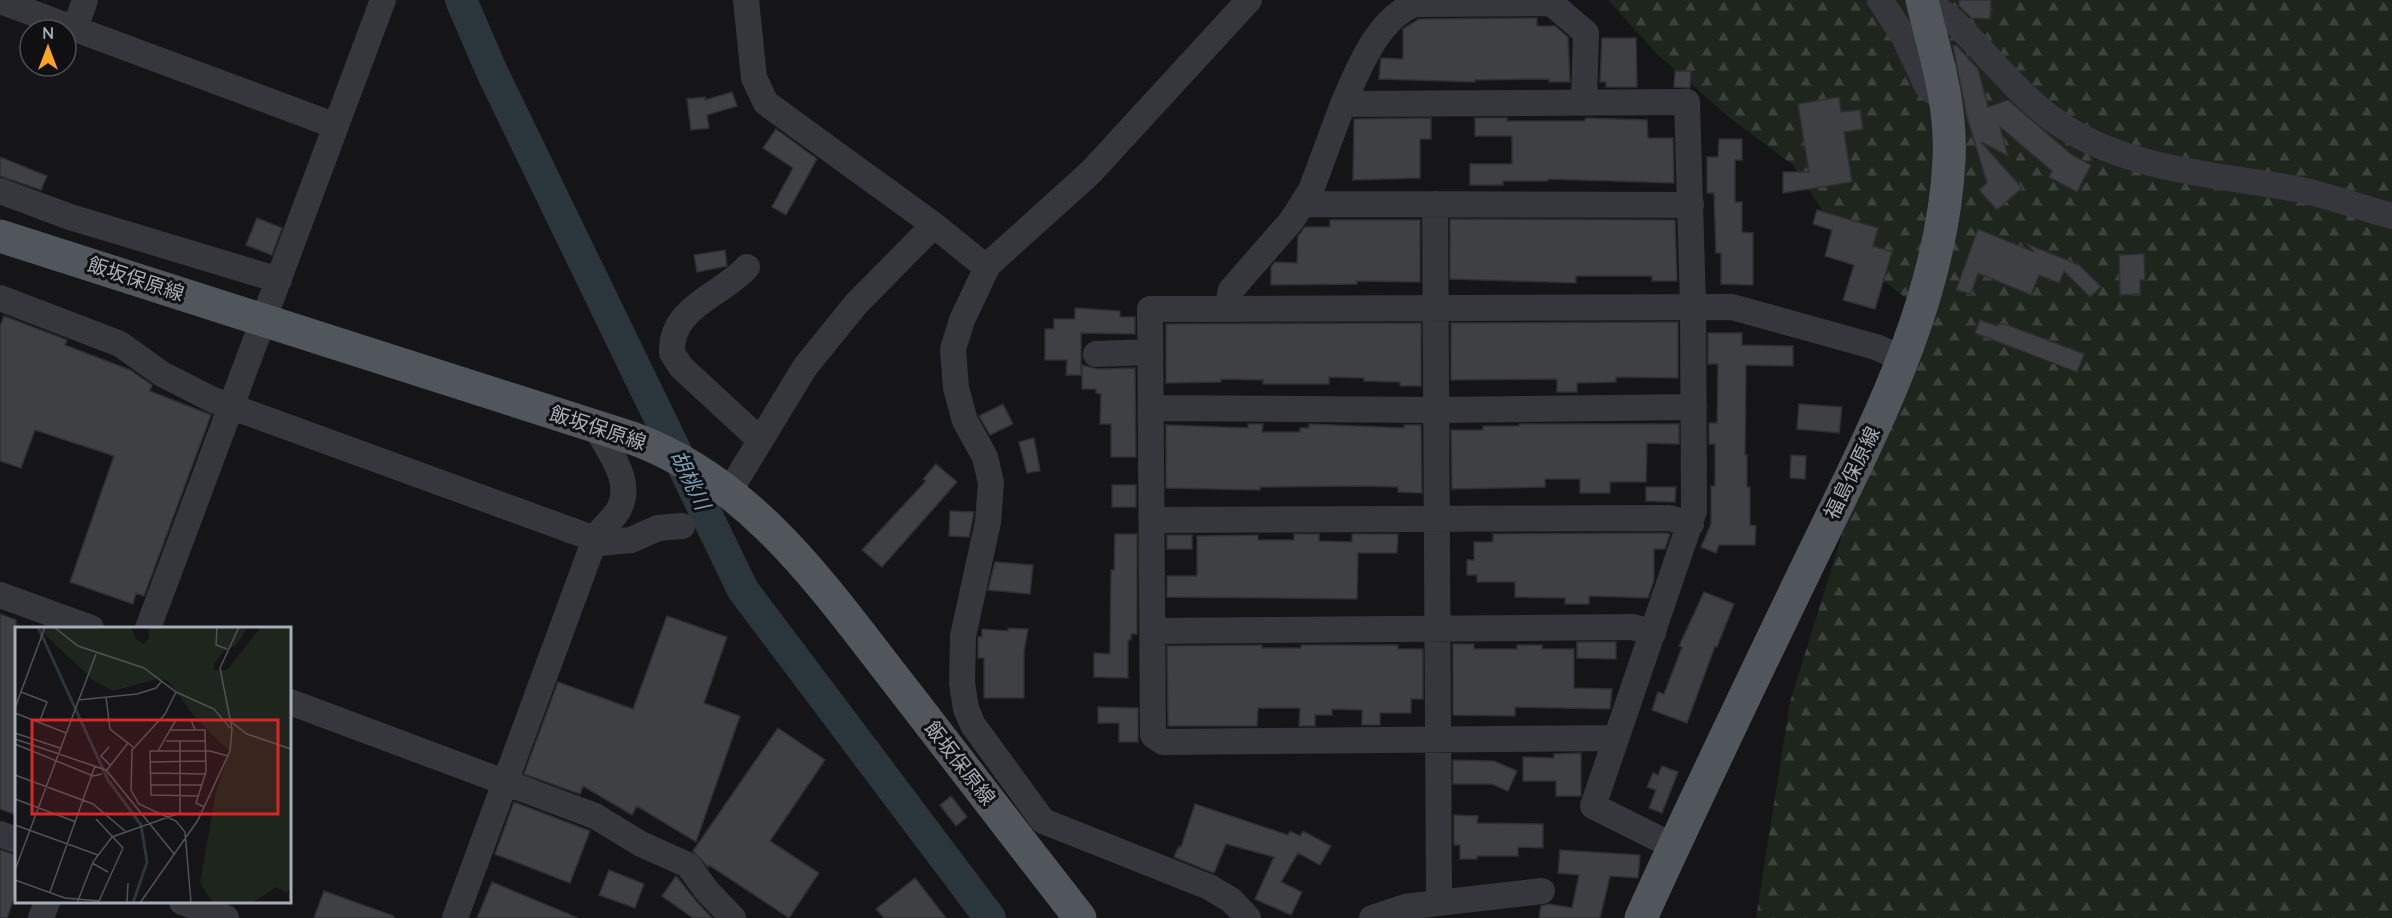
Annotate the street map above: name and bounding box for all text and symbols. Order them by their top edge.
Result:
north arrow [18,18,78,78]
text: N [42,23,54,43]
street label: 飯坂保原線 [85,251,188,306]
street label: 飯坂保原線 [547,400,650,455]
street label: 福島保原線 [1818,422,1885,523]
water label: 胡桃川 [665,446,717,515]
inset map [15,627,291,903]
street label: 飯坂保原線 [920,716,1001,810]

